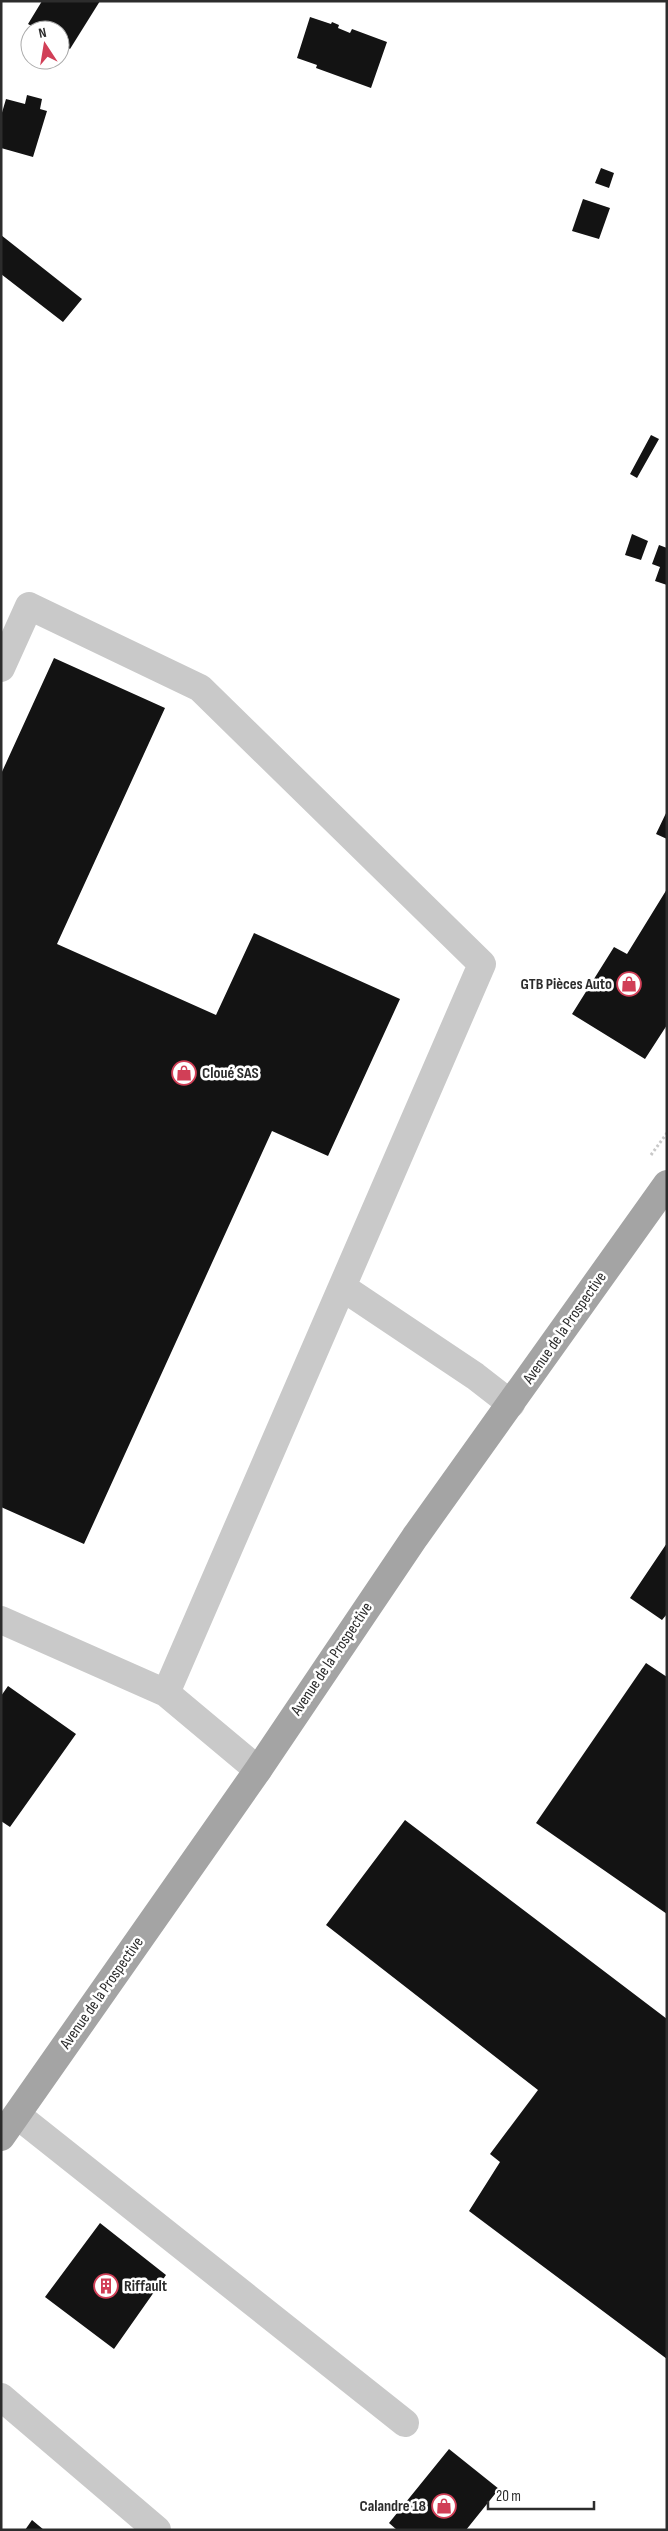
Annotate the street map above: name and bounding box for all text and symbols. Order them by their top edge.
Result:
north arrow [20,20,70,70]
text: N [37,24,48,42]
shop icon: GTB Pièces Auto [616,971,642,997]
place label: GTB Pièces Auto [521,975,612,994]
shop icon: Cloué SAS [171,1060,197,1086]
place label: Cloué SAS [202,1064,259,1083]
street label: Avenue de la Prospective [519,1268,611,1388]
street label: Avenue de la Prospective [287,1599,377,1720]
street label: Avenue de la Prospective [56,1933,148,2053]
building icon: Riffault [93,2273,119,2299]
place label: Riffault [124,2277,167,2296]
scale bar [488,2478,594,2510]
text: 20 m [496,2487,521,2506]
shop icon: Calandre 18 [431,2493,457,2519]
place label: Calandre 18 [360,2497,426,2516]

